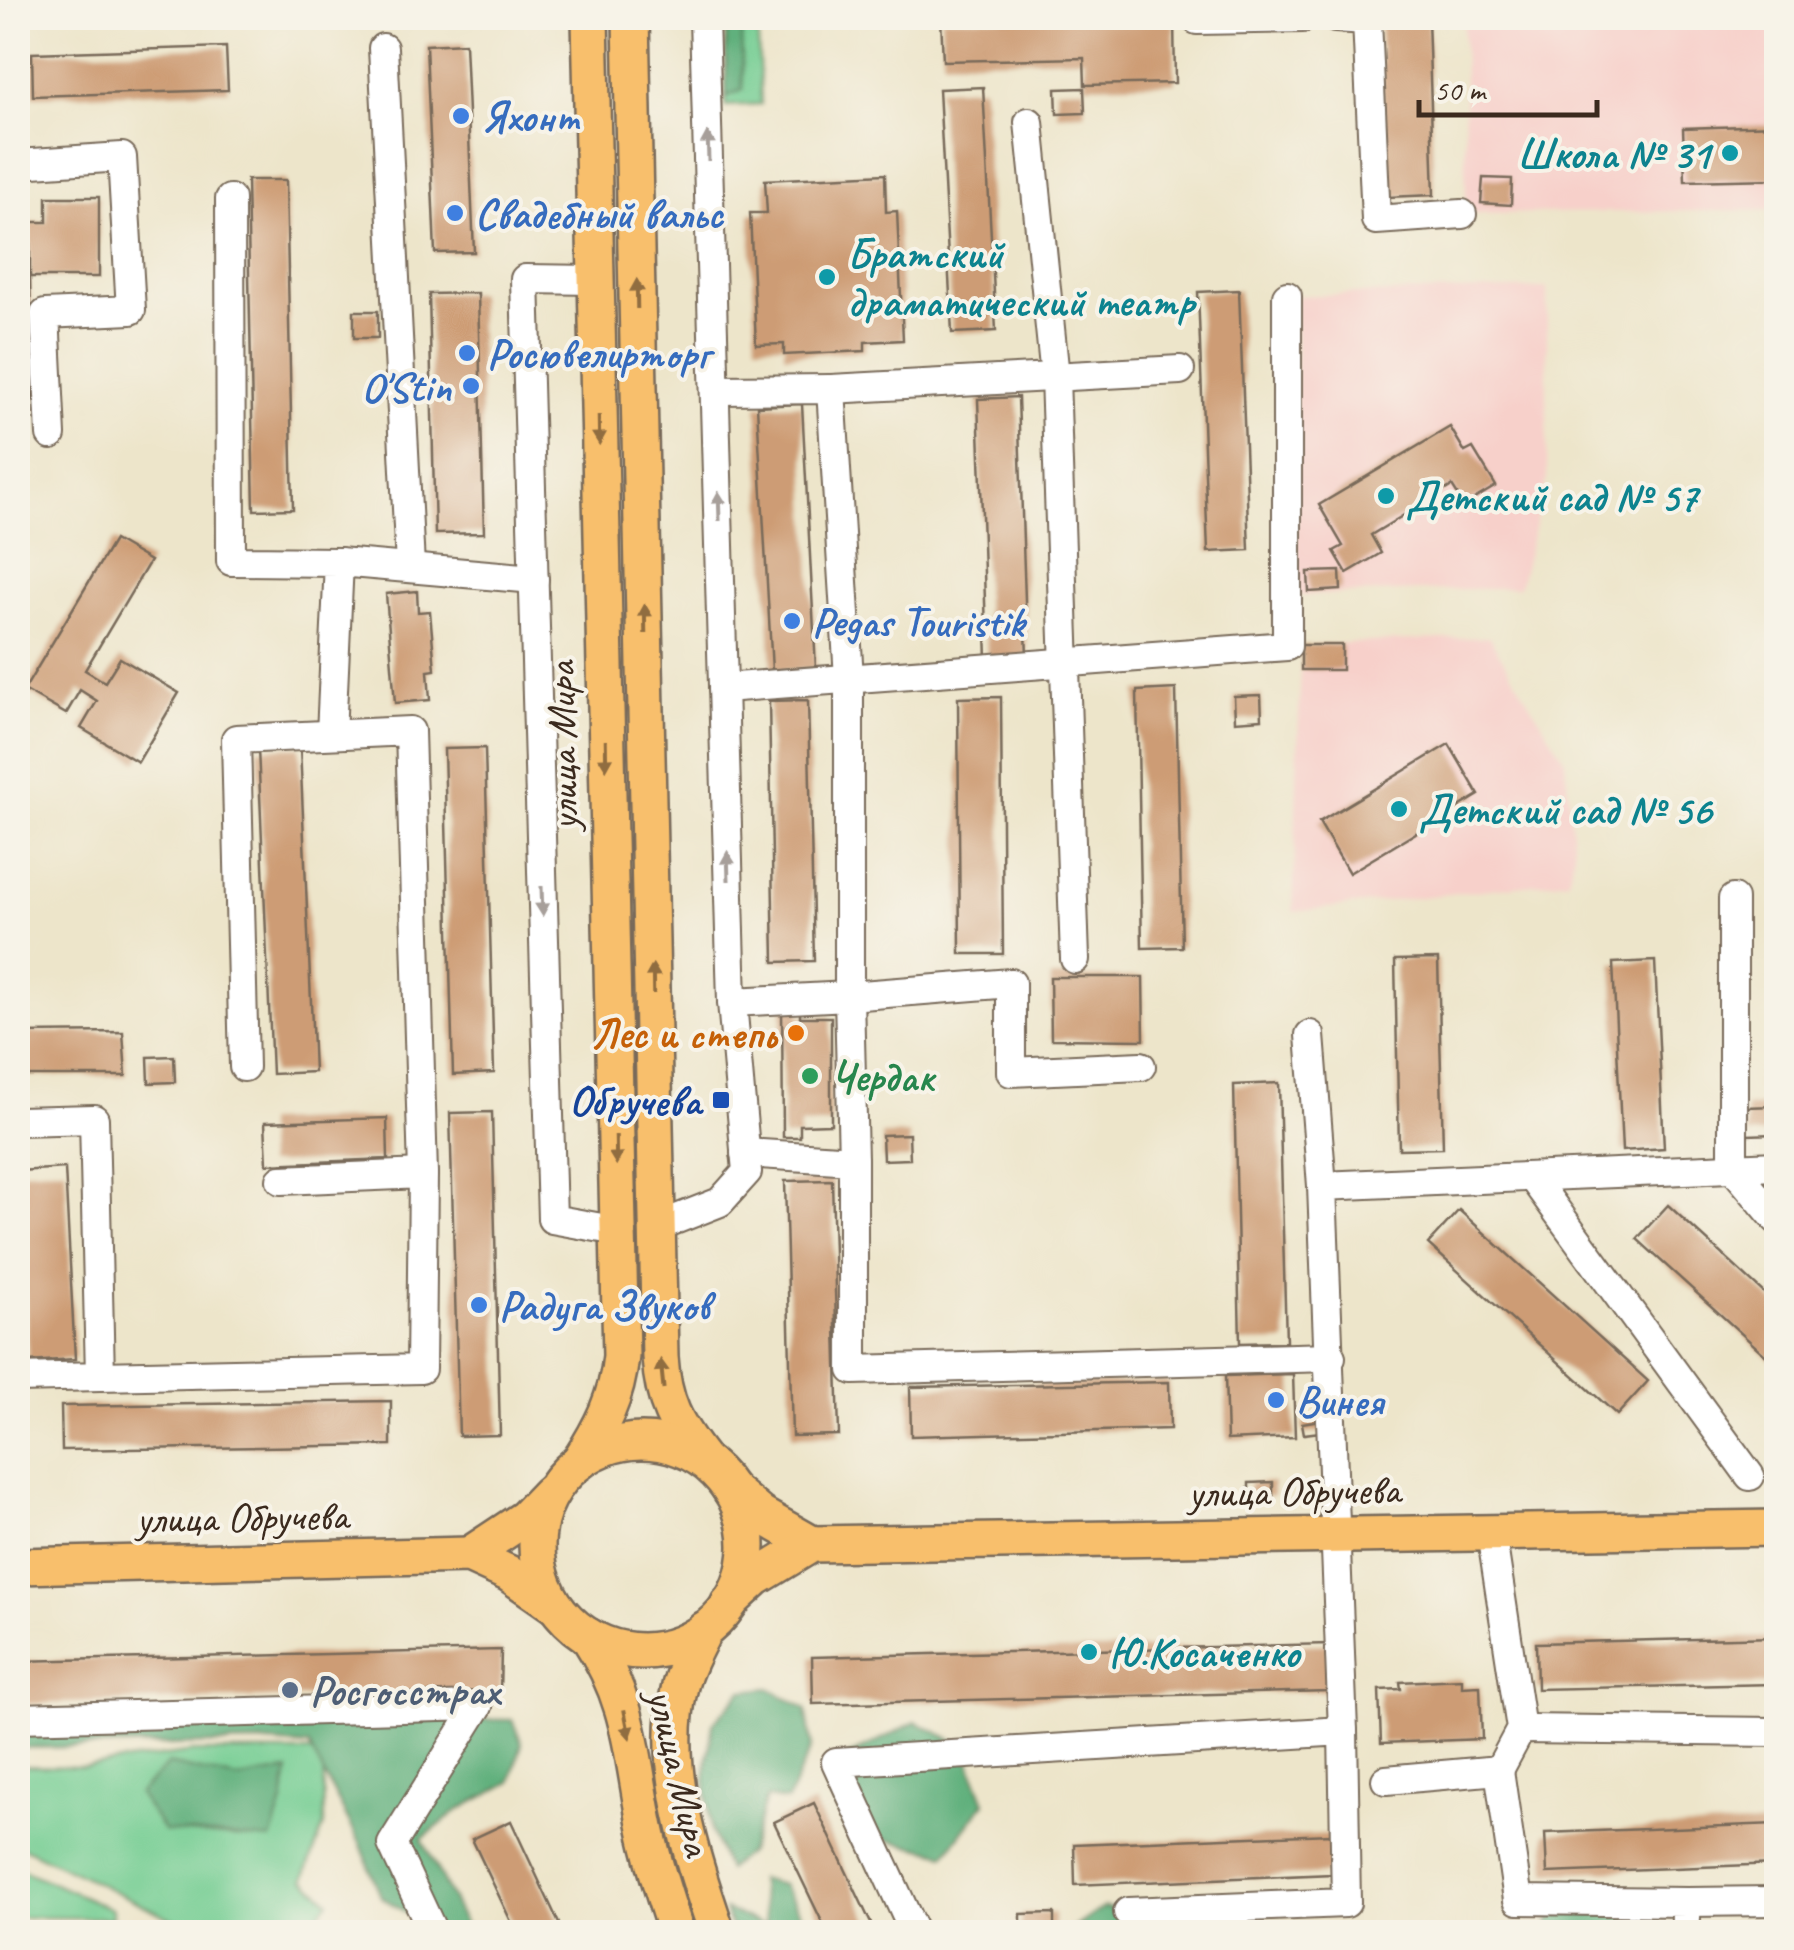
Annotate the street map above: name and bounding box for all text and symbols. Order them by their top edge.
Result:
scale bar [1419,55,1596,117]
text: 50 m [1434,71,1487,109]
place label: Яхонт [481,91,581,144]
marker: Яхонт [450,105,472,127]
place label: Школа № 31 [1517,128,1714,181]
one-way arrow [700,130,716,162]
marker: Школа № 31 [1719,142,1741,164]
place label: Свадебный вальс [475,188,725,241]
marker: Свадебный вальс [444,202,466,224]
place label: Братский драматический театр [847,228,1197,329]
marker: Братский драматический театр [816,266,838,288]
one-way arrow [629,278,645,310]
place label: Росювелирторг [487,328,715,381]
marker: Росювелирторг [456,342,478,364]
place label: O'Stin [362,361,452,414]
marker: O'Stin [460,375,482,397]
one-way arrow [591,414,607,446]
place label: Детский сад № 57 [1406,471,1701,524]
marker: Детский сад № 57 [1375,485,1397,507]
one-way arrow [710,490,726,522]
place label: Pegas Touristik [812,596,1028,649]
one-way arrow [636,603,652,635]
marker: Pegas Touristik [781,610,803,632]
street label: улица Мира [534,658,591,834]
one-way arrow [599,739,615,771]
place label: Детский сад № 56 [1419,784,1714,837]
marker: Детский сад № 56 [1388,798,1410,820]
one-way arrow [720,850,736,882]
one-way arrow [535,885,551,917]
one-way arrow [645,963,661,995]
place label: Лес и степь [590,1008,779,1061]
marker: Лес и степь [785,1022,807,1044]
place label: Чердак [830,1051,937,1104]
marker: Чердак [799,1065,821,1087]
place label: Обручева [569,1075,705,1128]
marker: Обручева [710,1089,732,1111]
one-way arrow [608,1134,624,1166]
place label: Радуга Звуков [499,1280,717,1333]
marker: Радуга Звуков [468,1294,490,1316]
one-way arrow [654,1358,670,1389]
place label: Винея [1296,1375,1386,1428]
marker: Винея [1265,1389,1287,1411]
street label: улица Обручева [1185,1463,1404,1520]
street label: улица Обручева [133,1489,352,1546]
place label: Ю.Косаченко [1109,1627,1302,1680]
marker: Ю.Косаченко [1078,1641,1100,1663]
place label: Росгосстрах [310,1665,503,1718]
marker: Росгосстрах [279,1679,301,1701]
street label: улица Мира [634,1681,725,1864]
one-way arrow [620,1709,636,1740]

